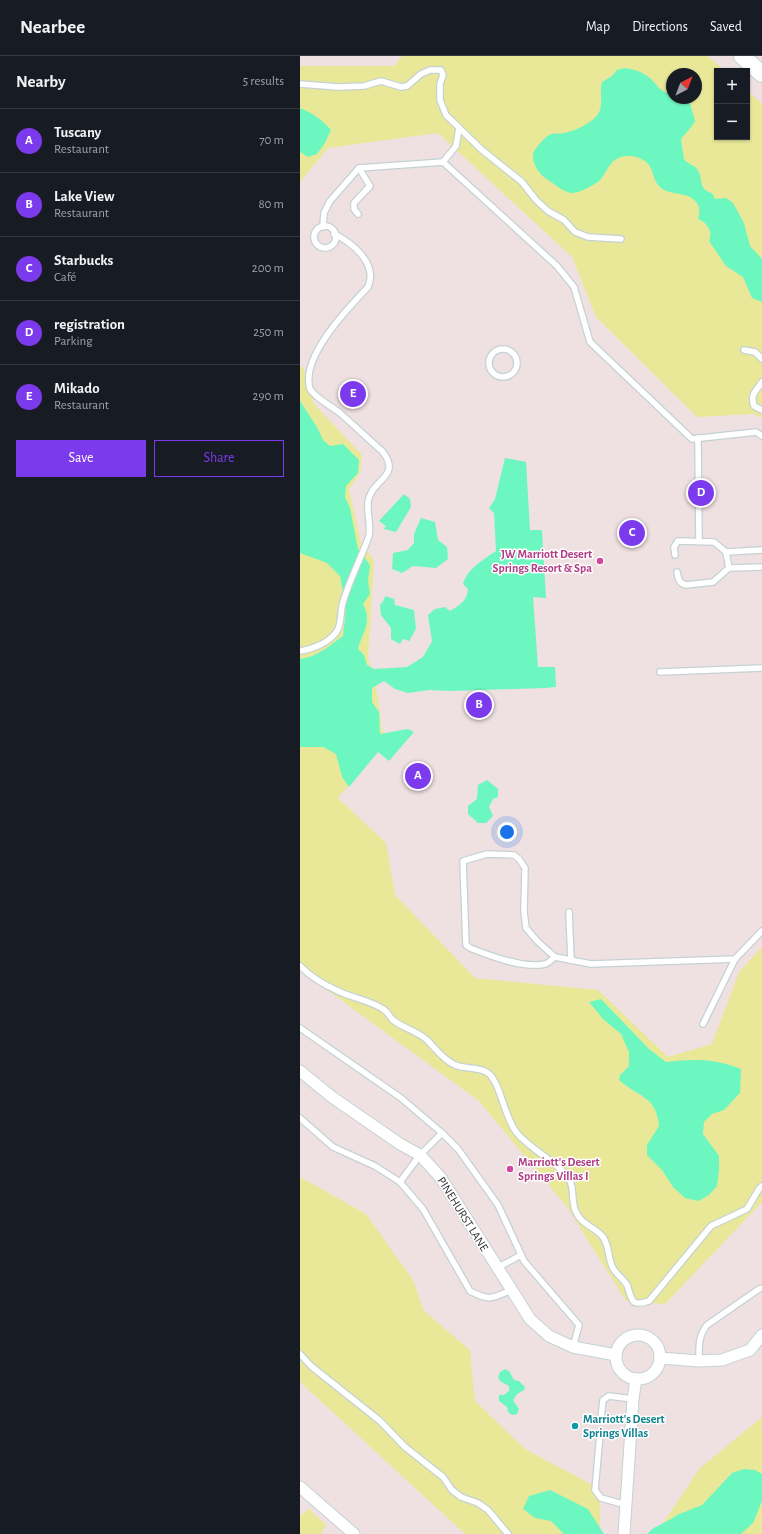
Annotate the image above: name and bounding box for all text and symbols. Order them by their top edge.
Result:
text: Nearbee [20,18,85,37]
text: Map [586,20,610,34]
text: Directions [632,20,688,34]
text: Saved [710,20,742,34]
north arrow [666,68,702,104]
map controls [714,68,750,140]
button: + [714,68,750,104]
text: Nearby [16,73,66,90]
text: 5 results [243,75,284,88]
button: − [714,104,750,140]
text: Tuscany [54,125,101,140]
text: A [25,134,33,147]
text: 70 m [259,134,284,147]
text: Restaurant [54,143,109,156]
text: Lake View [54,189,115,204]
text: B [25,198,33,211]
text: 80 m [258,198,284,211]
text: Restaurant [54,207,109,220]
text: Starbucks [54,253,113,268]
text: C [26,262,32,275]
text: 200 m [252,262,284,275]
text: Café [54,271,76,284]
text: registration [54,317,125,332]
text: D [25,326,33,339]
text: 250 m [253,326,284,339]
text: Parking [54,335,93,348]
pin: E [340,379,366,409]
text: Mikado [54,381,100,396]
text: E [26,390,32,403]
text: 290 m [253,390,284,403]
text: Restaurant [54,399,109,412]
button: Save [16,440,146,477]
button: Share [154,440,284,477]
pin: D [688,478,714,508]
pin: C [619,518,645,548]
place label: JW Marriott Desert Springs Resort & Spa [493,548,592,574]
marker: JW Marriott Desert Springs Resort & Spa [595,556,605,566]
pin: B [466,690,492,720]
pin: A [405,761,431,791]
your location [497,822,517,842]
place label: Marriott's Desert Springs Villas I [518,1156,600,1182]
marker: Marriott's Desert Springs Villas I [505,1164,515,1174]
street label: PINEHURST LANE [435,1175,491,1253]
place label: Marriott's Desert Springs Villas [583,1413,665,1439]
marker: Marriott's Desert Springs Villas [570,1421,580,1431]

